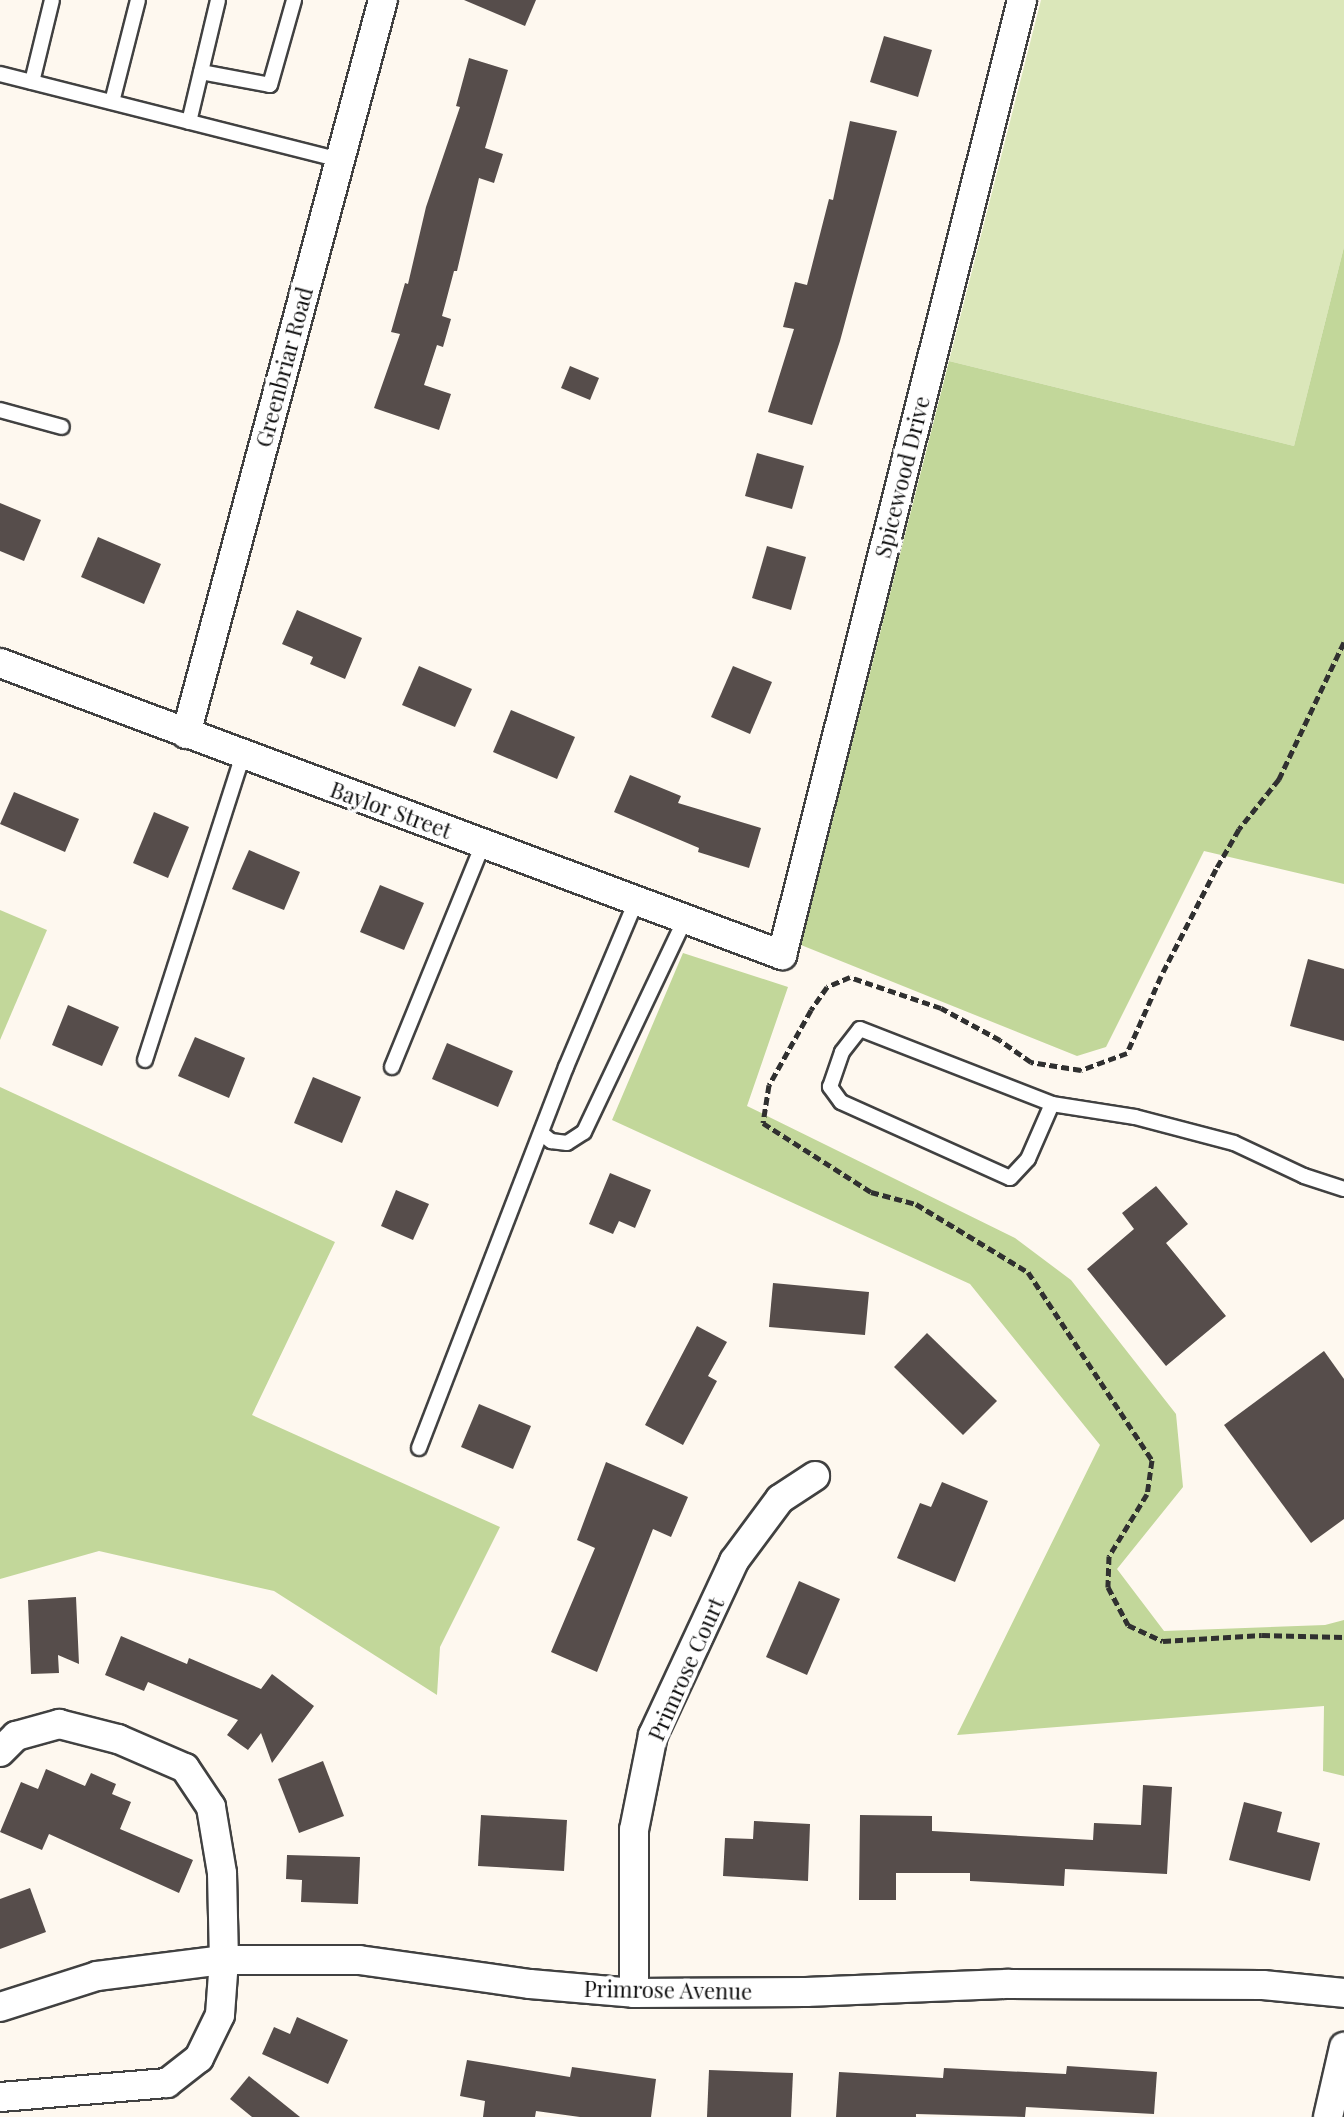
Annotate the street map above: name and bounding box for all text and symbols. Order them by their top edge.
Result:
street label: Greenbriar Road [250,284,318,450]
street label: Spicewood Drive [869,393,935,561]
street label: Baylor Street [327,776,455,844]
street label: Primrose Court [643,1593,729,1745]
street label: Primrose Avenue [583,1975,753,2005]

